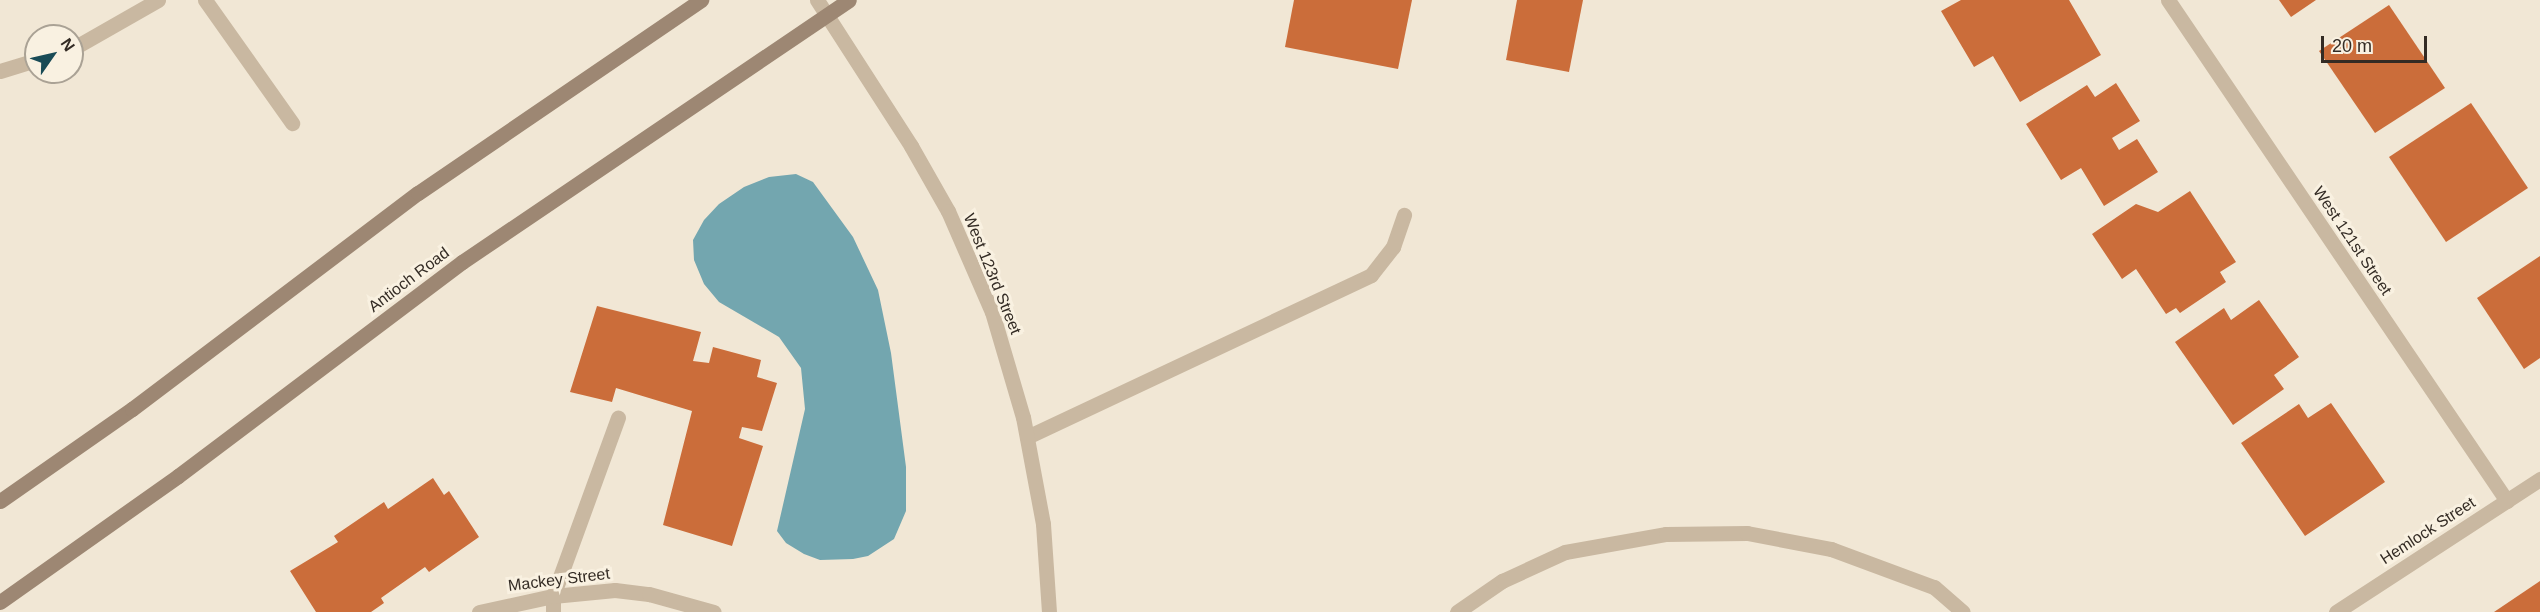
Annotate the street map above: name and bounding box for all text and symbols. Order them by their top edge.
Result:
north arrow [24,24,84,84]
scale bar [2324,24,2430,62]
text: N [57,35,78,54]
text: 20 m [2332,36,2372,56]
street label: West 121st Street [2309,183,2395,299]
street label: West 123rd Street [959,211,1025,337]
street label: Antioch Road [365,243,453,317]
street label: Hemlock Street [2377,493,2479,569]
street label: Mackey Street [507,564,611,596]

